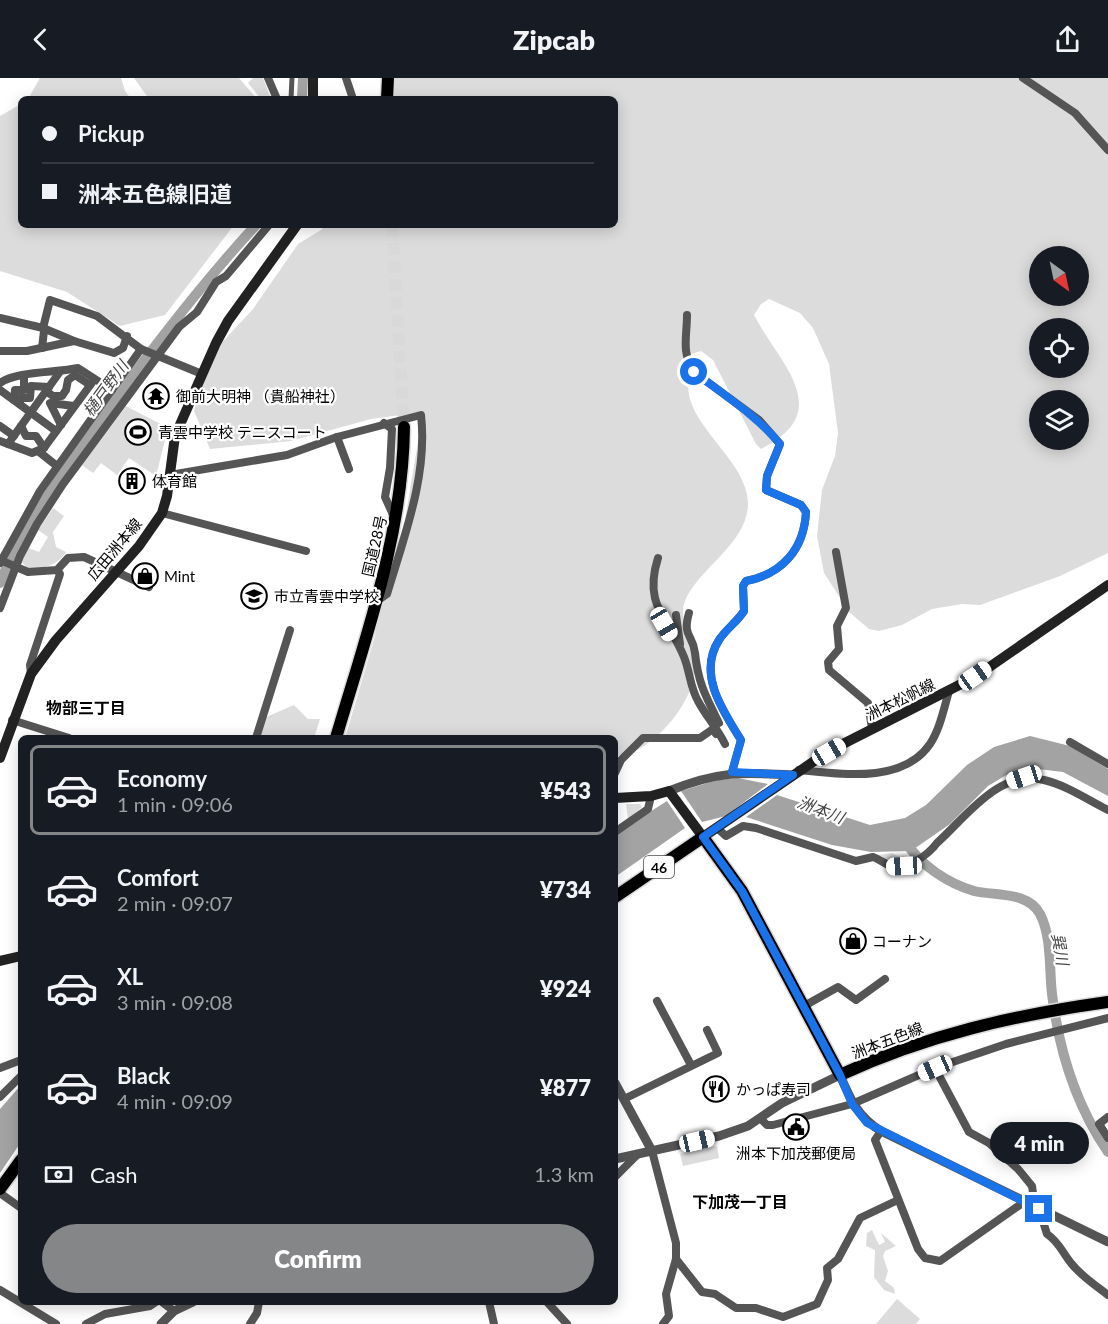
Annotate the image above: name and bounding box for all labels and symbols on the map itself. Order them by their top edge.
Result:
north arrow [1029,246,1089,306]
water label: 樋戸野川 [79,355,133,419]
route start [680,358,707,385]
temple icon: 御前大明神 （貴船神社） [141,381,171,411]
place label: 御前大明神 （貴船神社） [176,387,345,405]
sports icon: 青雲中学校 テニスコート [123,417,153,447]
place label: 青雲中学校 テニスコート [158,423,327,441]
building icon: 体育館 [117,466,147,496]
place label: 体育館 [152,472,197,490]
street label: 広田洲本線 [83,514,145,584]
street label: 国道28号 [358,514,390,578]
shop icon: Mint [130,561,160,591]
place label: Mint [164,567,196,585]
school or university icon: 市立青雲中学校 [239,581,269,611]
place label: 市立青雲中学校 [274,587,379,605]
car [647,604,681,644]
car [955,658,995,694]
street label: 洲本松帆線 [862,674,938,724]
district label: 物部三丁目 [46,698,126,717]
car [809,735,849,769]
car [1004,763,1044,791]
water label: 洲本川 [795,792,849,827]
road number: 46 [644,856,674,878]
car [886,856,922,876]
shop icon: コーナン [838,926,868,956]
place label: コーナン [872,932,932,950]
water label: 巽川 [1049,932,1073,968]
street label: 洲本五色線 [849,1018,925,1062]
car [915,1052,955,1084]
restaurant icon: かっぱ寿司 [701,1074,731,1104]
place label: かっぱ寿司 [736,1080,811,1098]
public building icon: 洲本下加茂郵便局 [781,1112,811,1142]
callout: 4 min [990,1122,1088,1164]
car [677,1128,717,1154]
place label: 洲本下加茂郵便局 [736,1144,856,1162]
district label: 下加茂一丁目 [692,1192,788,1211]
route end [1025,1195,1052,1222]

